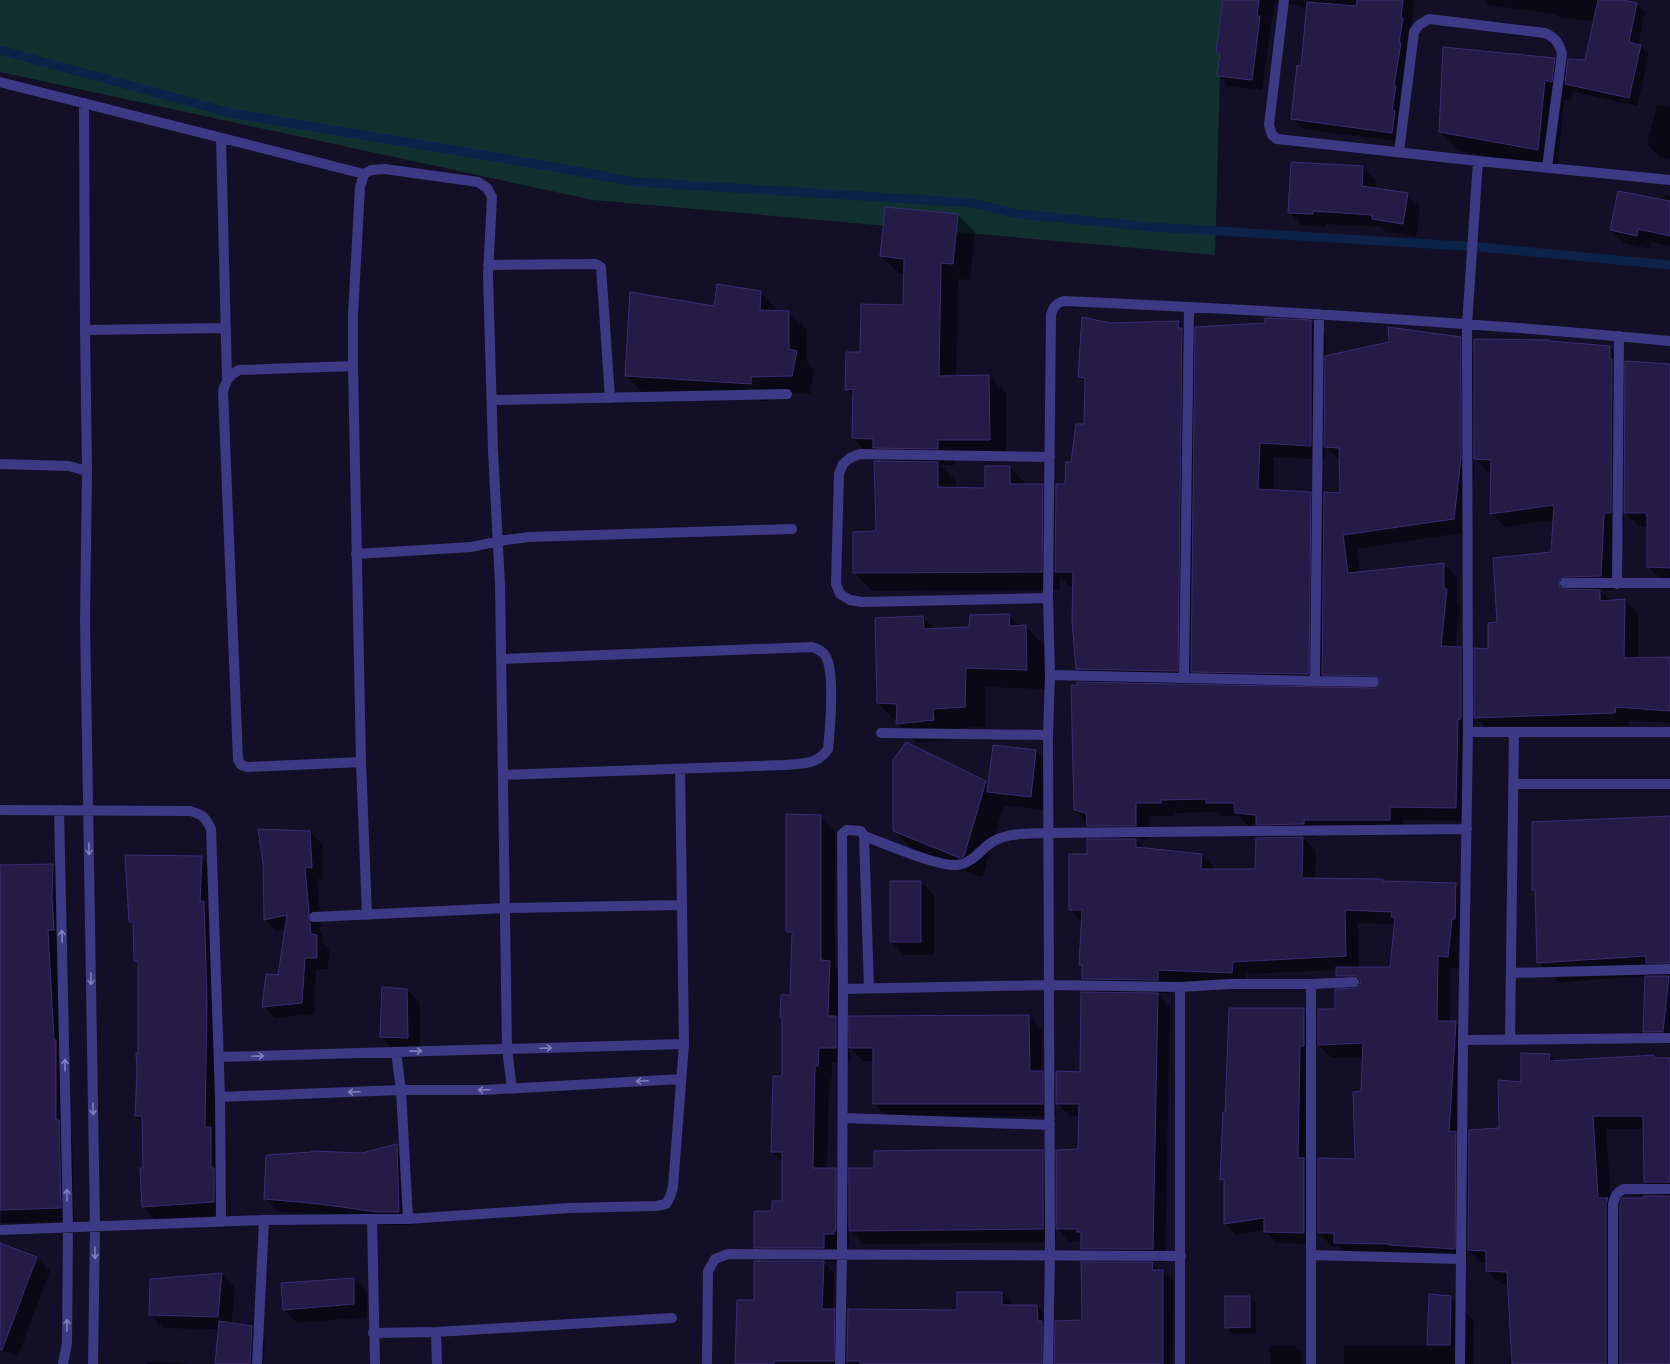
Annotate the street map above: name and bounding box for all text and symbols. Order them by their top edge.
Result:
one-way arrow [85,842,93,855]
one-way arrow [58,930,66,943]
one-way arrow [87,972,95,985]
one-way arrow [539,1044,552,1052]
one-way arrow [409,1047,422,1055]
one-way arrow [251,1052,264,1060]
one-way arrow [61,1059,68,1072]
one-way arrow [636,1077,649,1085]
one-way arrow [478,1086,491,1094]
one-way arrow [348,1089,361,1096]
one-way arrow [89,1102,97,1115]
one-way arrow [63,1189,71,1202]
one-way arrow [91,1246,99,1259]
one-way arrow [63,1319,71,1332]

